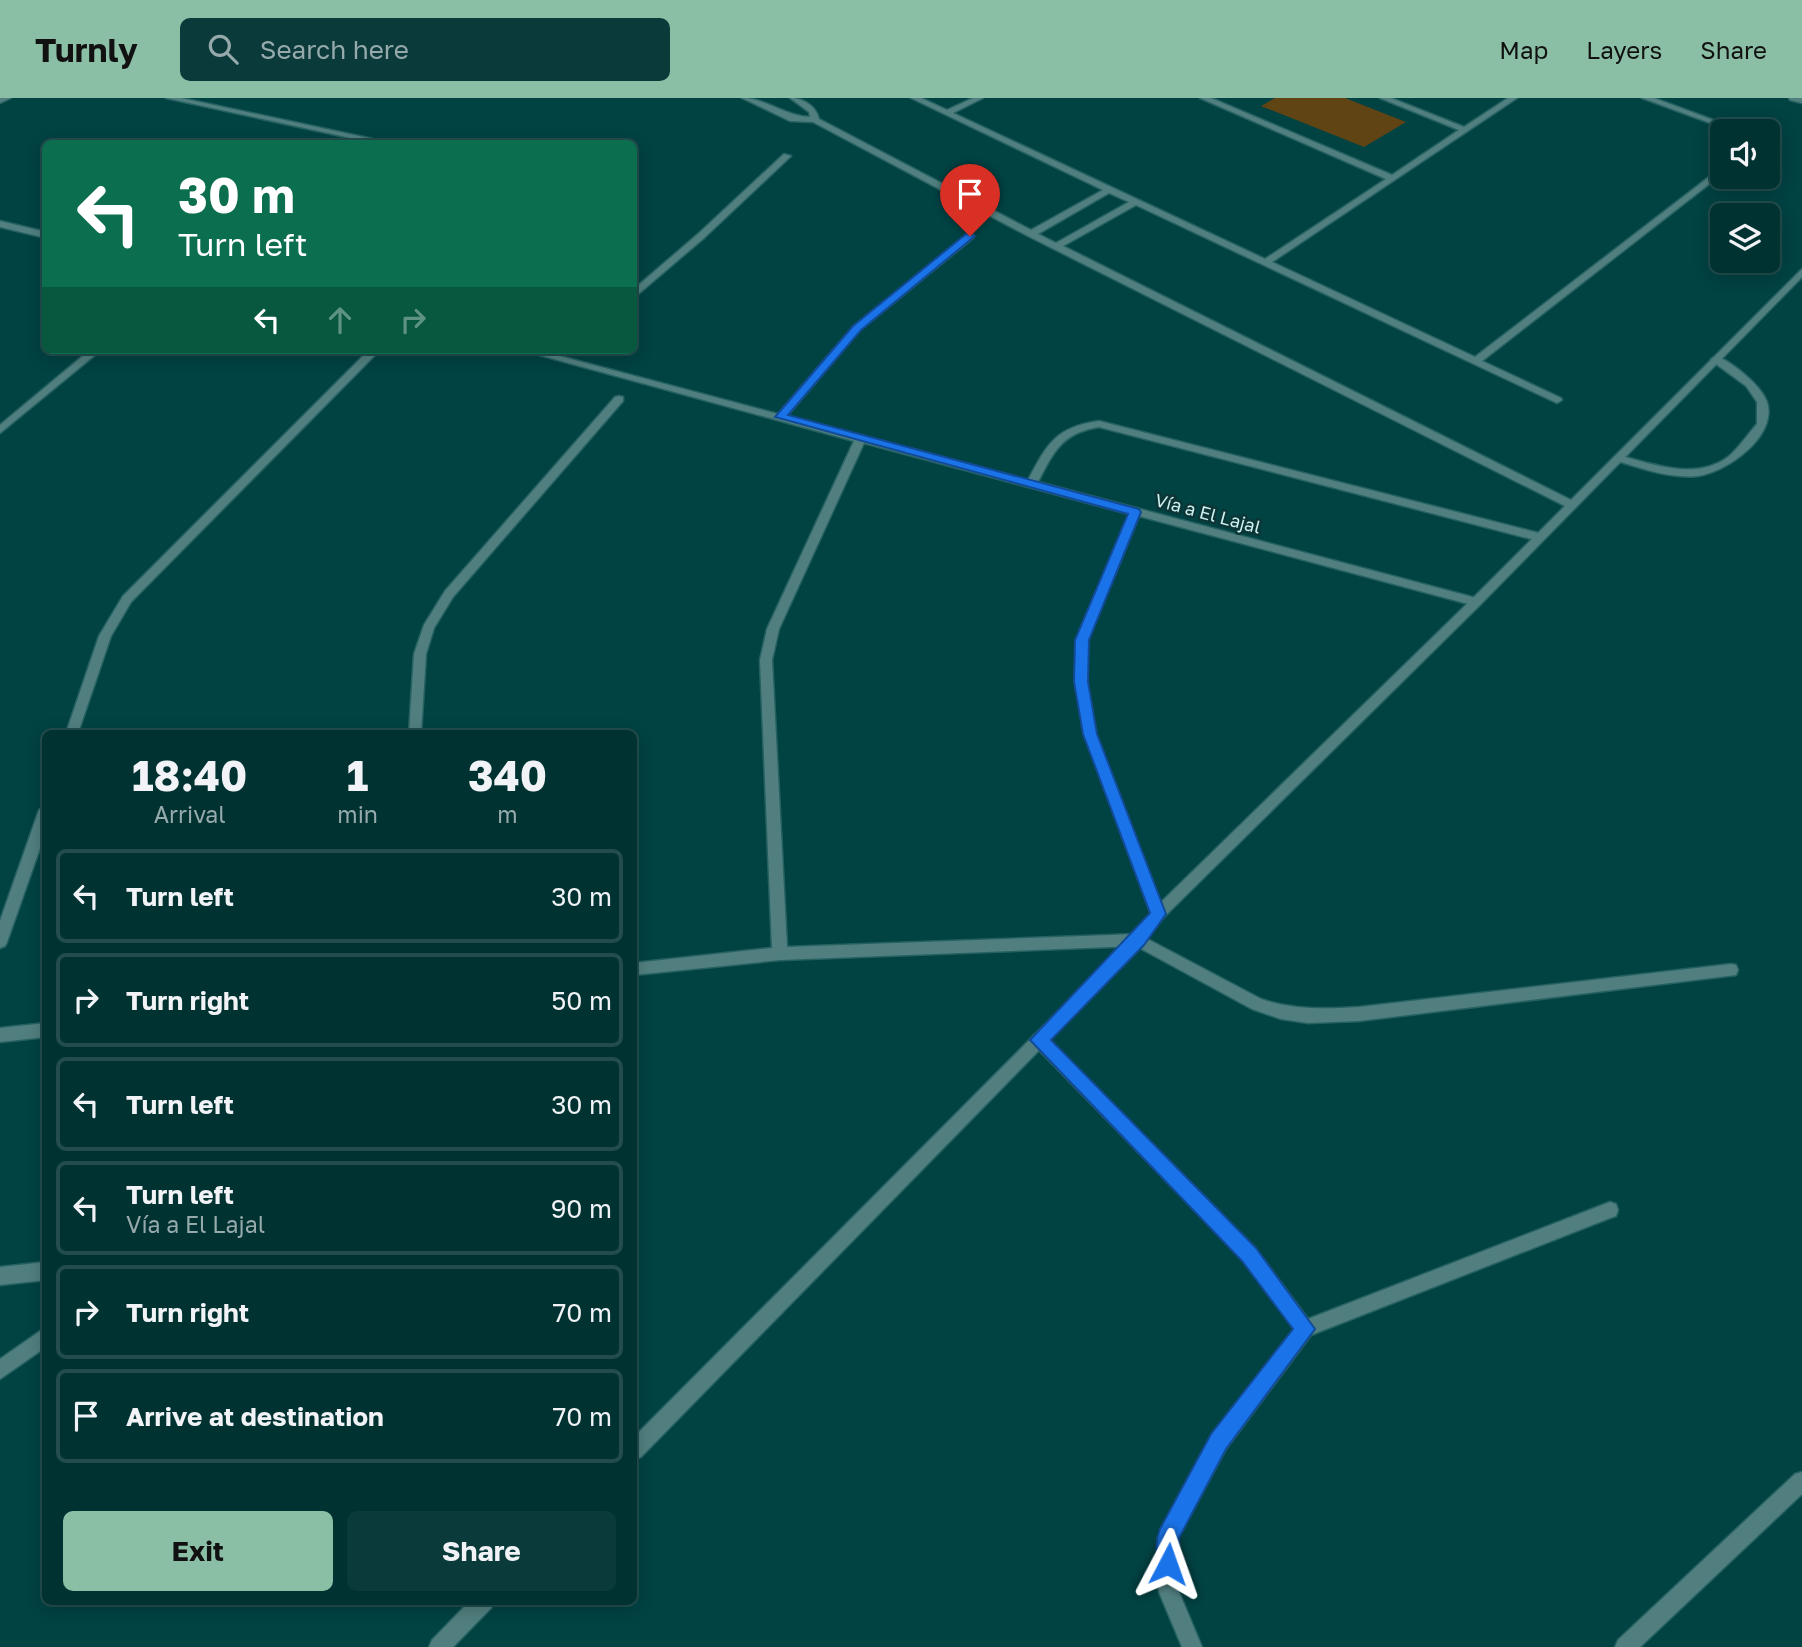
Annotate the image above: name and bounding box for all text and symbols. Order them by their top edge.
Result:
search box [180,18,670,81]
text: Turnly [35,30,138,69]
icon: search [204,30,242,68]
text: Search here [260,34,409,65]
text: Map [1499,35,1548,64]
text: Layers [1586,35,1662,64]
text: Share [1700,35,1767,64]
map controls [1710,119,1780,273]
button: sound [1710,119,1780,189]
pin [940,164,1000,236]
text: 30 m [178,165,295,224]
icon: left [63,168,154,259]
icon: arrive [951,175,989,213]
button: layers [1710,203,1780,273]
text: Turn left [178,225,307,263]
icon: left [248,301,286,339]
icon: ahead [321,301,359,339]
icon: right [394,301,432,339]
street label: Vía a El Lajal [1153,488,1264,538]
text: 18:40 [132,750,247,800]
text: 1 [347,750,368,800]
text: 340 [468,750,547,800]
text: Arrival [154,800,226,828]
text: min [337,800,378,828]
text: m [497,800,518,828]
icon: left [67,877,105,915]
text: Turn left [126,881,234,912]
text: 30 m [551,881,612,912]
icon: right [67,981,105,1019]
text: Turn right [126,985,249,1016]
text: 50 m [551,985,612,1016]
icon: left [67,1085,105,1123]
text: Turn left [126,1089,234,1120]
text: 30 m [551,1089,612,1120]
text: Turn left [126,1179,234,1210]
icon: left [67,1189,105,1227]
text: 90 m [551,1193,612,1224]
text: Vía a El Lajal [126,1210,265,1238]
icon: right [67,1293,105,1331]
text: Turn right [126,1297,249,1328]
text: 70 m [553,1297,612,1328]
icon: arrive [67,1397,105,1435]
text: Arrive at destination [126,1401,384,1432]
text: 70 m [553,1401,612,1432]
button: Exit [63,1511,333,1591]
button: Share [347,1511,616,1591]
position arrow [1131,1527,1205,1601]

